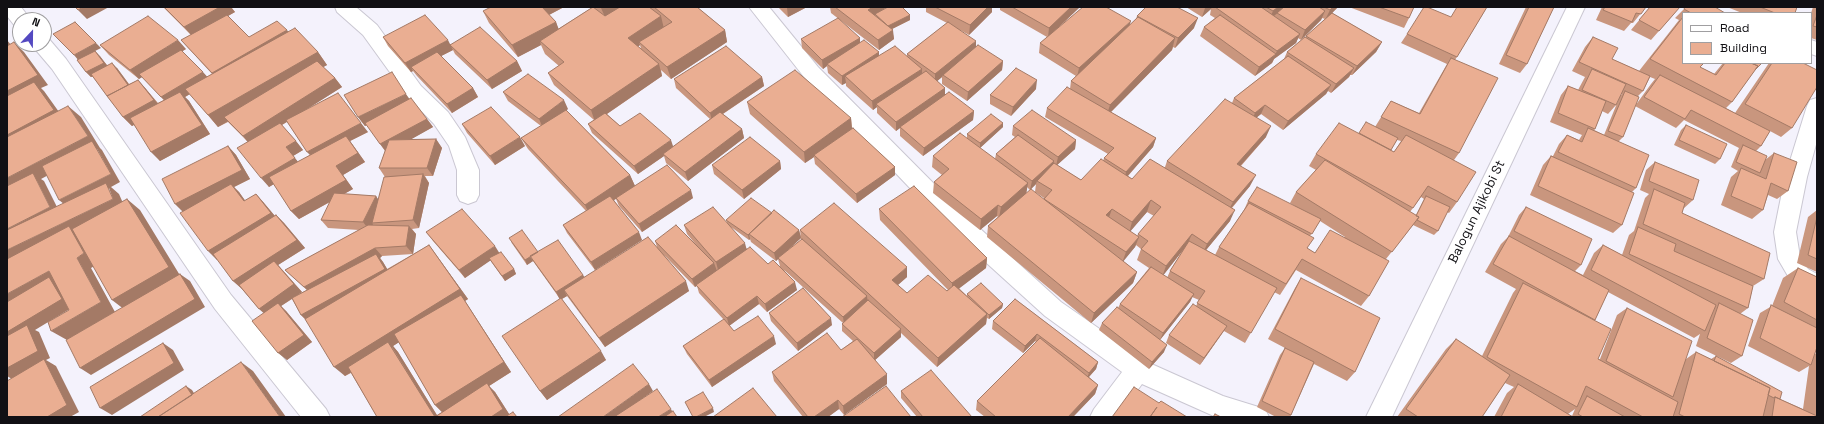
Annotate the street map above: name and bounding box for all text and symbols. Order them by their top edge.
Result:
north arrow [12,12,52,52]
legend [1682,12,1812,64]
text: N [30,14,42,30]
text: Road [1720,20,1749,36]
text: Building [1720,40,1767,56]
street label: Balogun Ajikobi St [1445,158,1509,266]

